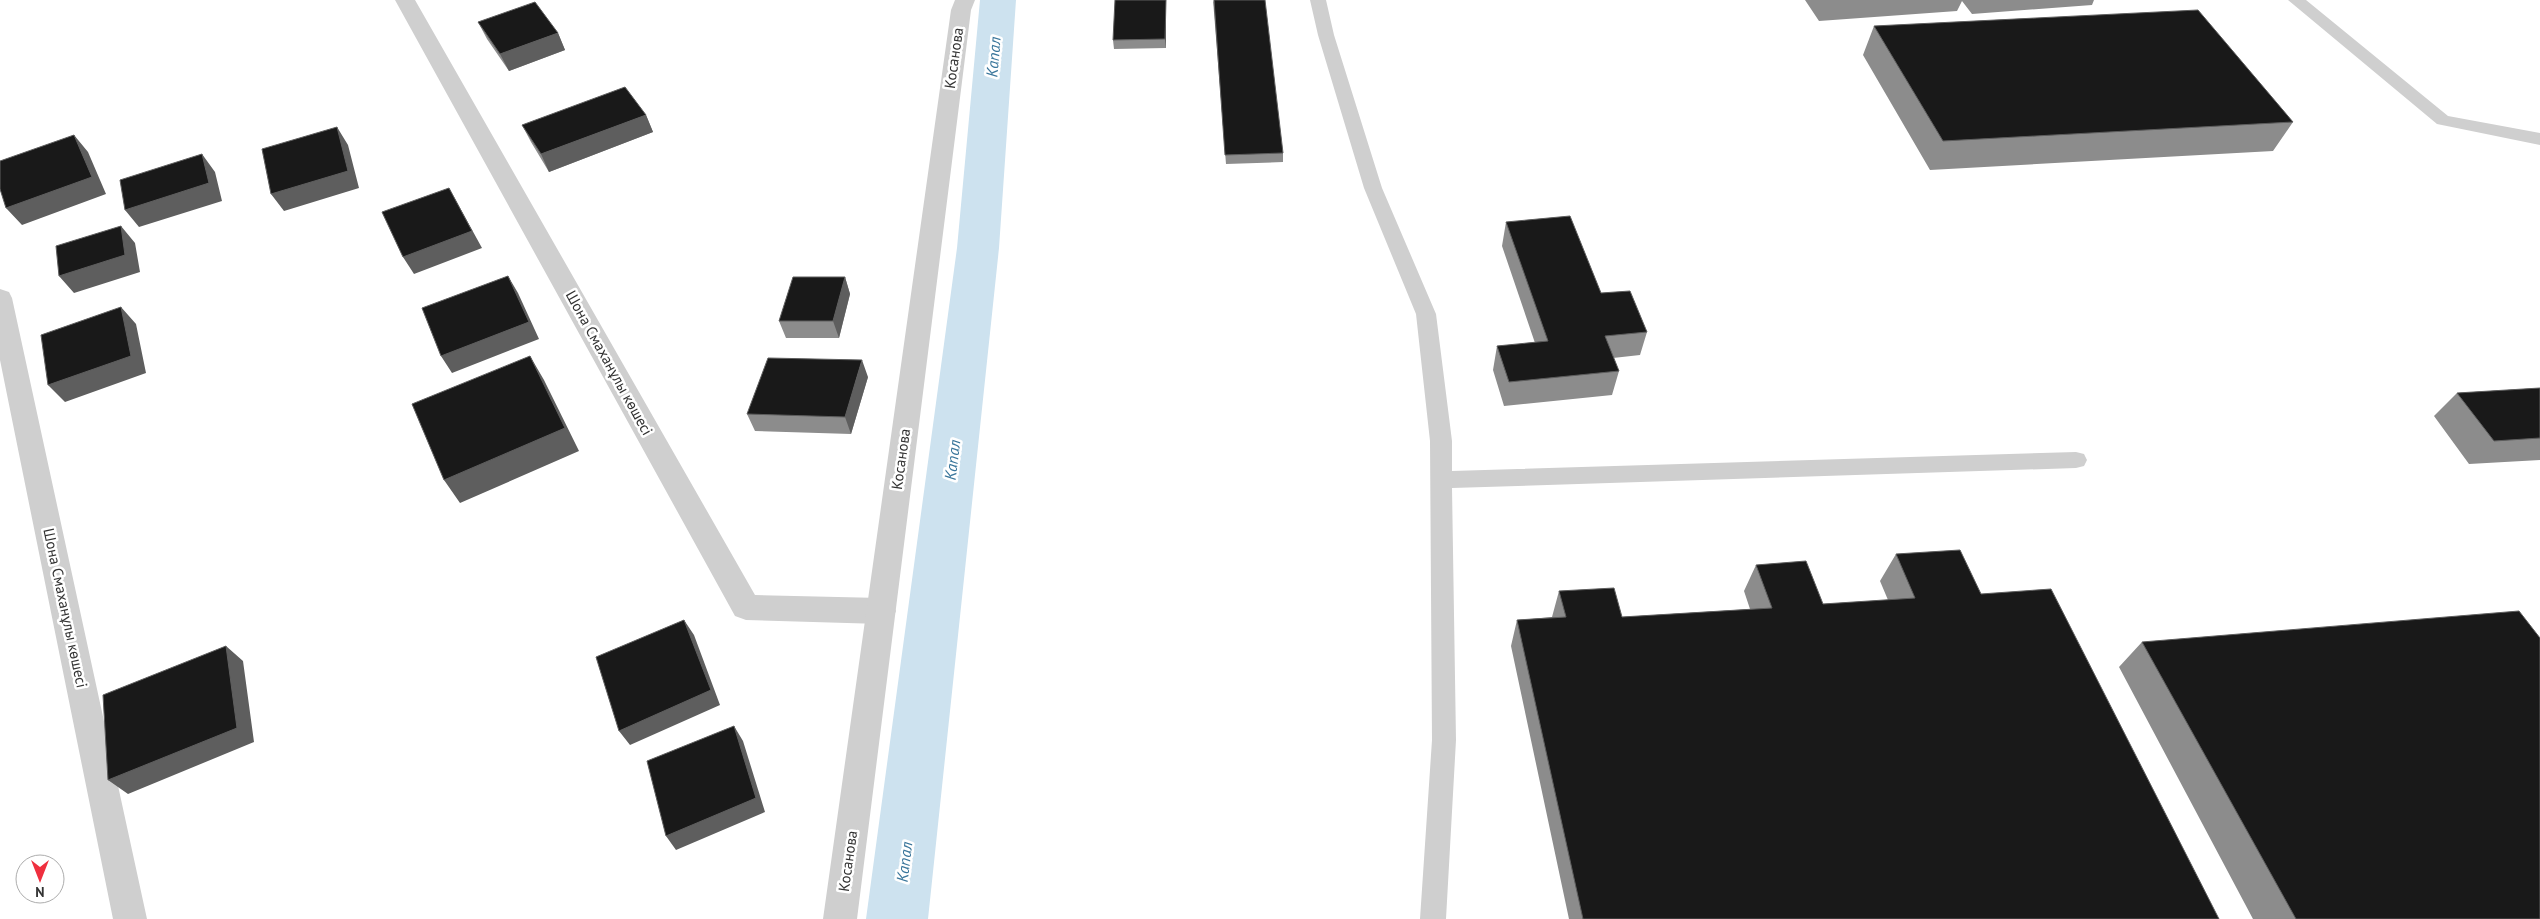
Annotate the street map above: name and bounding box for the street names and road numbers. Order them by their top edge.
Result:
street label: Косанова [940,26,967,90]
street label: Шона Смаханұлы көшесі [562,287,657,439]
street label: Косанова [887,427,914,491]
street label: Шона Смаханұлы көшесі [39,526,92,689]
street label: Косанова [834,829,861,893]

